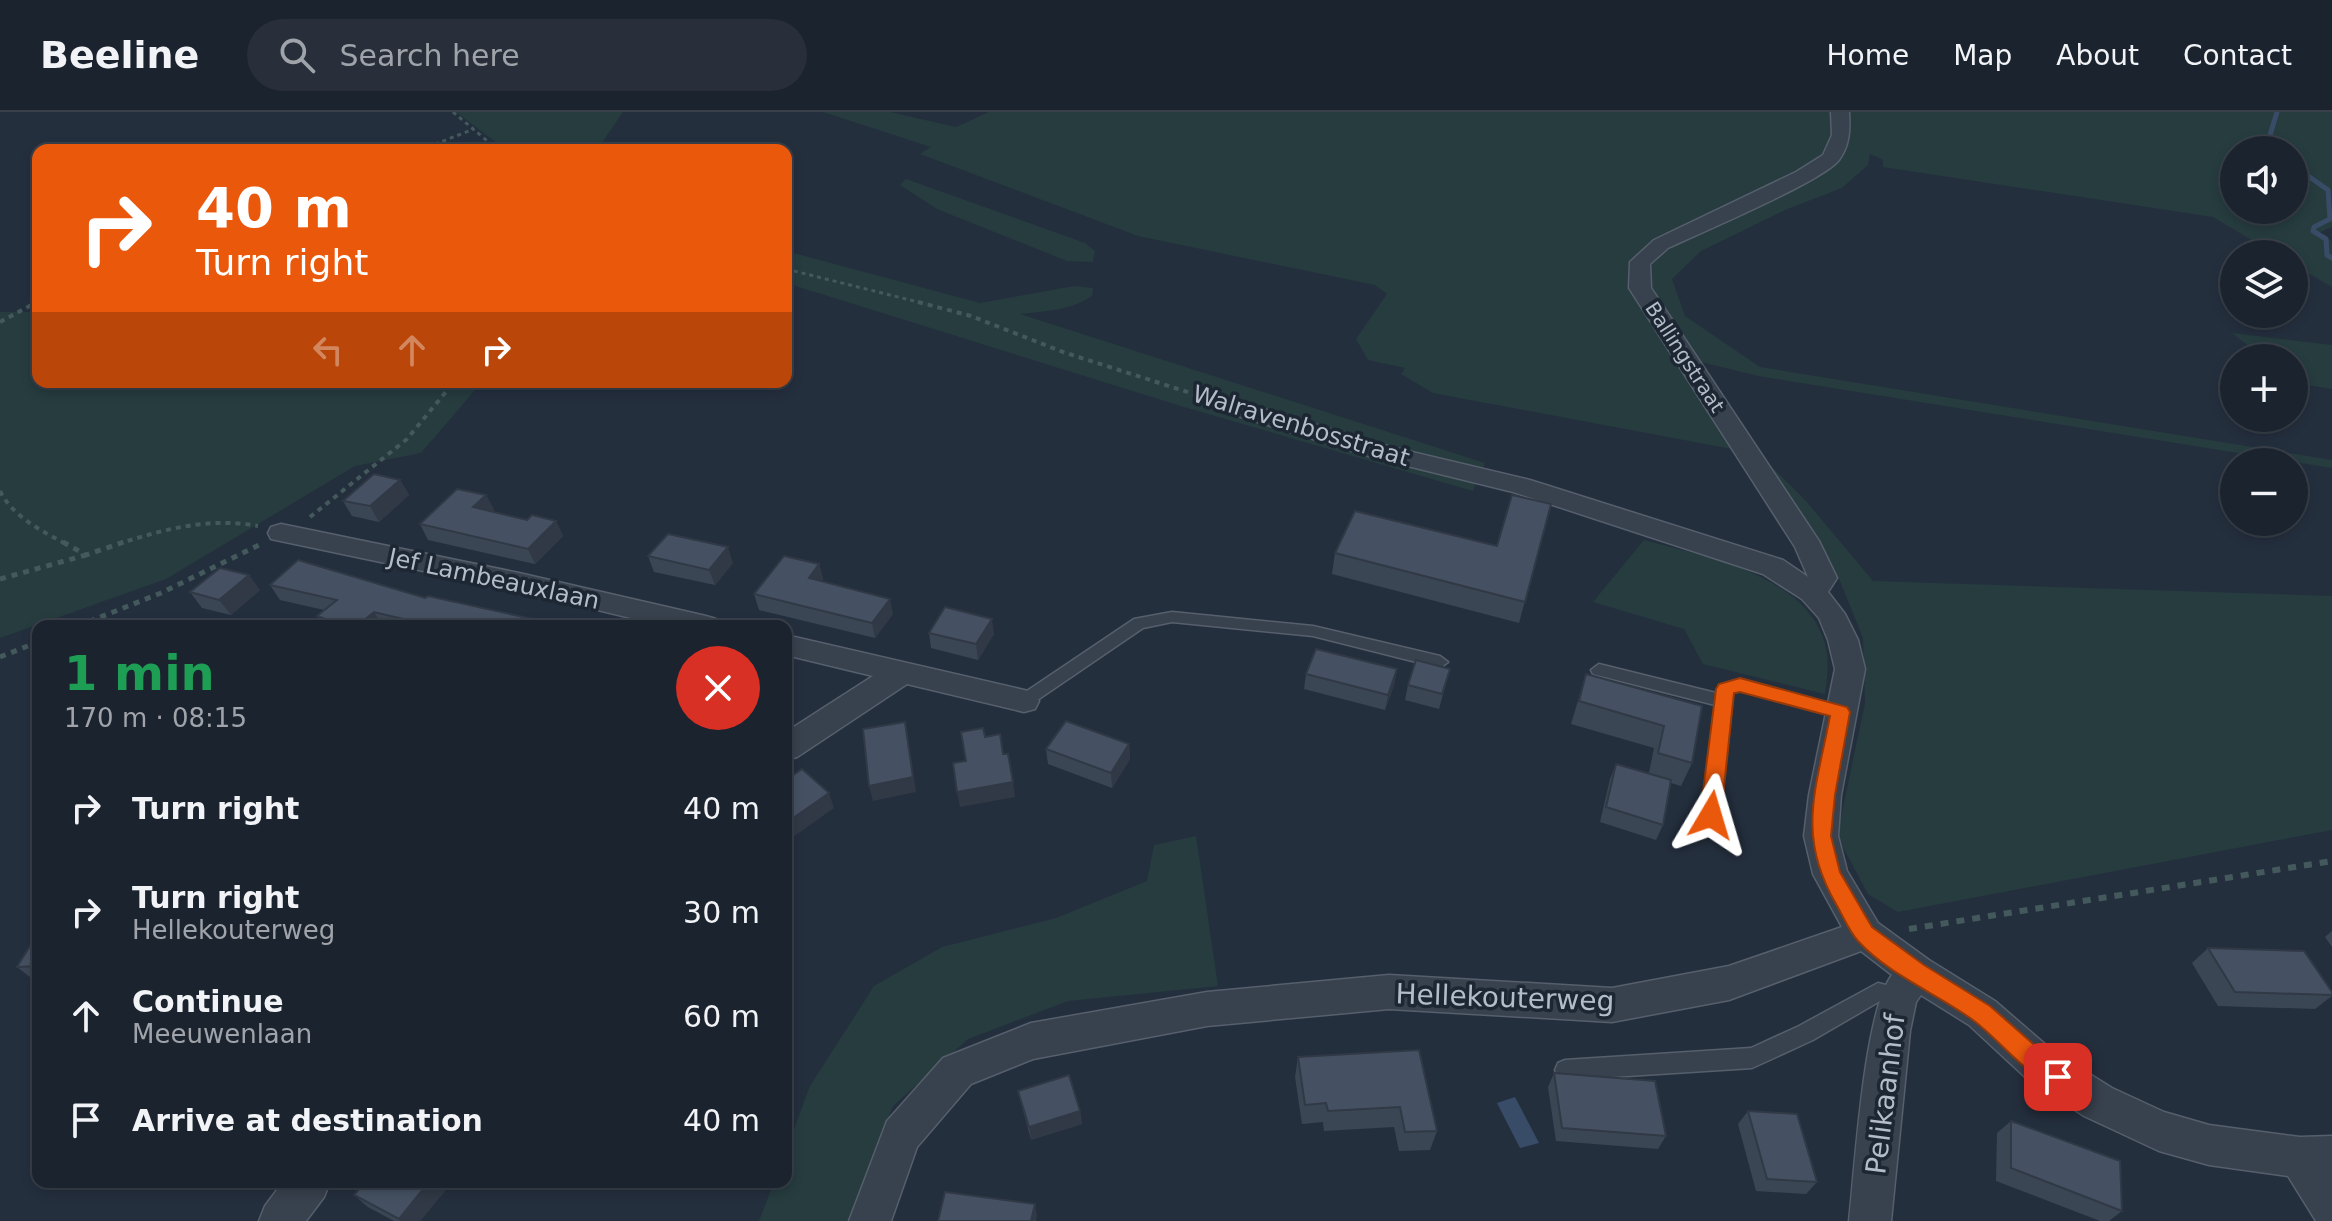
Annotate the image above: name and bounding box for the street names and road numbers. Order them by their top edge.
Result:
street label: Ballingstraat [1640,297,1730,417]
street label: Walravenbosstraat [1189,380,1413,472]
street label: Jef Lambeauxlaan [384,543,602,615]
street label: Hellekouterweg [1395,977,1615,1018]
street label: Pelikaanhof [1859,1011,1912,1176]

